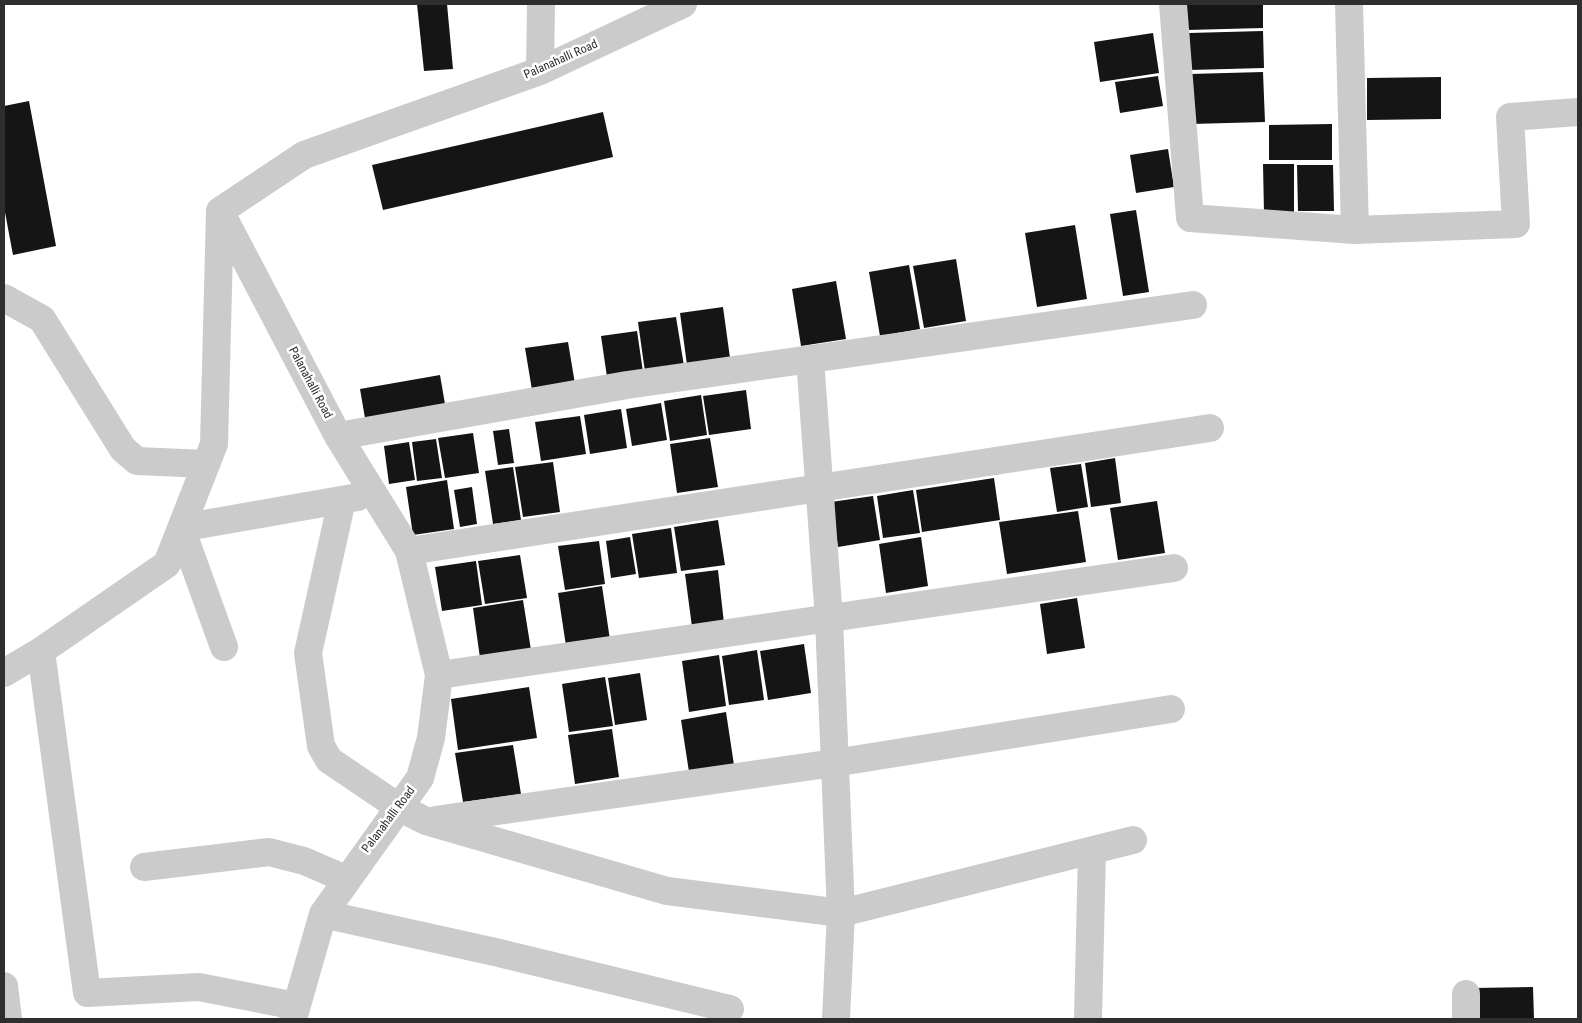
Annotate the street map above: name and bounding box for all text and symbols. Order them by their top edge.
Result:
street label: Palanahalli Road [522,37,600,83]
street label: Palanahalli Road [285,345,335,421]
street label: Palanahalli Road [359,784,419,856]

